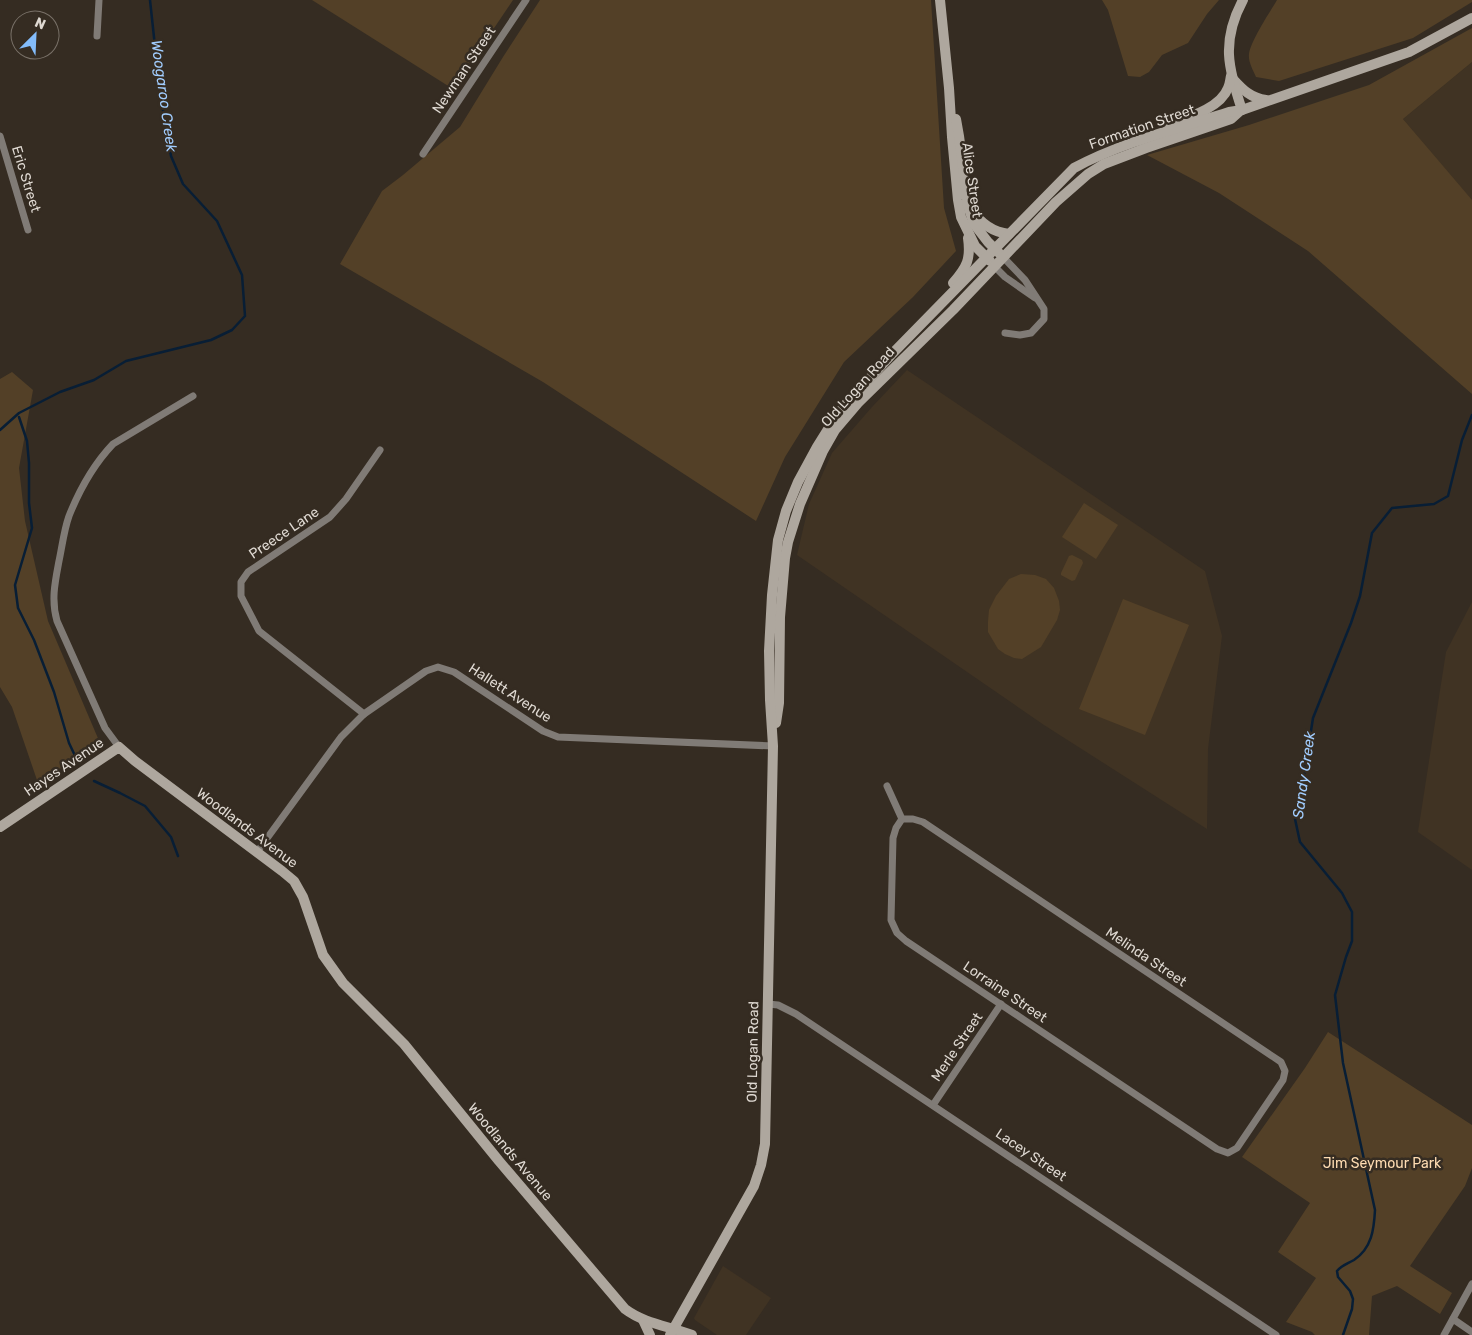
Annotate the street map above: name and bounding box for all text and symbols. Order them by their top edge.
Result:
north arrow [10,10,60,60]
text: N [32,14,48,33]
street label: Newman Street [429,23,500,117]
water label: Woogaroo Creek [147,39,181,154]
street label: Formation Street [1087,101,1198,153]
street label: Alice Street [958,141,986,219]
street label: Eric Street [8,144,44,215]
street label: Old Logan Road [818,344,898,430]
street label: Preece Lane [246,503,322,563]
street label: Hallett Avenue [465,660,555,726]
water label: Sandy Creek [1289,730,1319,820]
street label: Hayes Avenue [21,734,107,800]
street label: Woodlands Avenue [193,784,301,872]
street label: Melinda Street [1102,924,1190,991]
street label: Lorraine Street [960,958,1051,1027]
street label: Old Logan Road [744,1001,762,1103]
street label: Merle Street [928,1009,987,1085]
street label: Woodlands Avenue [464,1100,556,1205]
street label: Lacey Street [992,1125,1070,1185]
park label: Jim Seymour Park [1323,1155,1442,1172]

